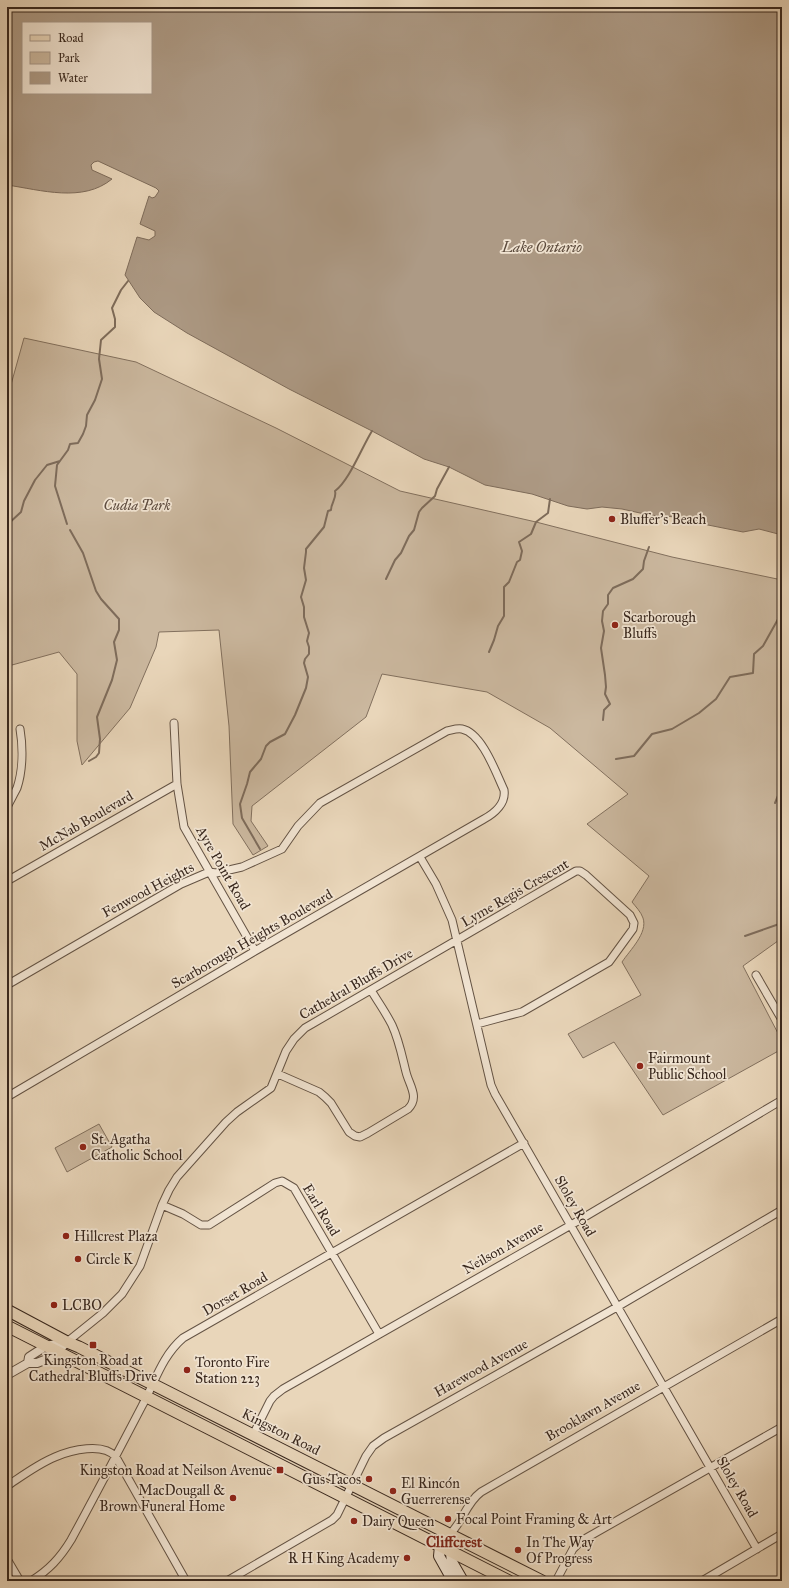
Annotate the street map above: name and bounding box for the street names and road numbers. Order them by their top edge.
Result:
street label: McNab Boulevard [36,787,136,855]
street label: Ayre Point Road [192,822,254,913]
street label: Lyme Regis Crescent [458,855,572,931]
street label: Fenwood Heights [99,859,197,921]
street label: Scarborough Heights Boulevard [168,886,336,992]
street label: Cathedral Bluffs Drive [296,944,416,1023]
street label: Sloley Road [551,1172,599,1240]
street label: Earl Road [299,1181,343,1239]
street label: Neilson Avenue [460,1218,546,1278]
street label: Dorset Road [200,1269,270,1319]
street label: Harewood Avenue [431,1335,531,1401]
street label: Brooklawn Avenue [543,1377,644,1445]
street label: Kingston Road [239,1405,323,1459]
street label: Sloley Road [713,1453,761,1521]

